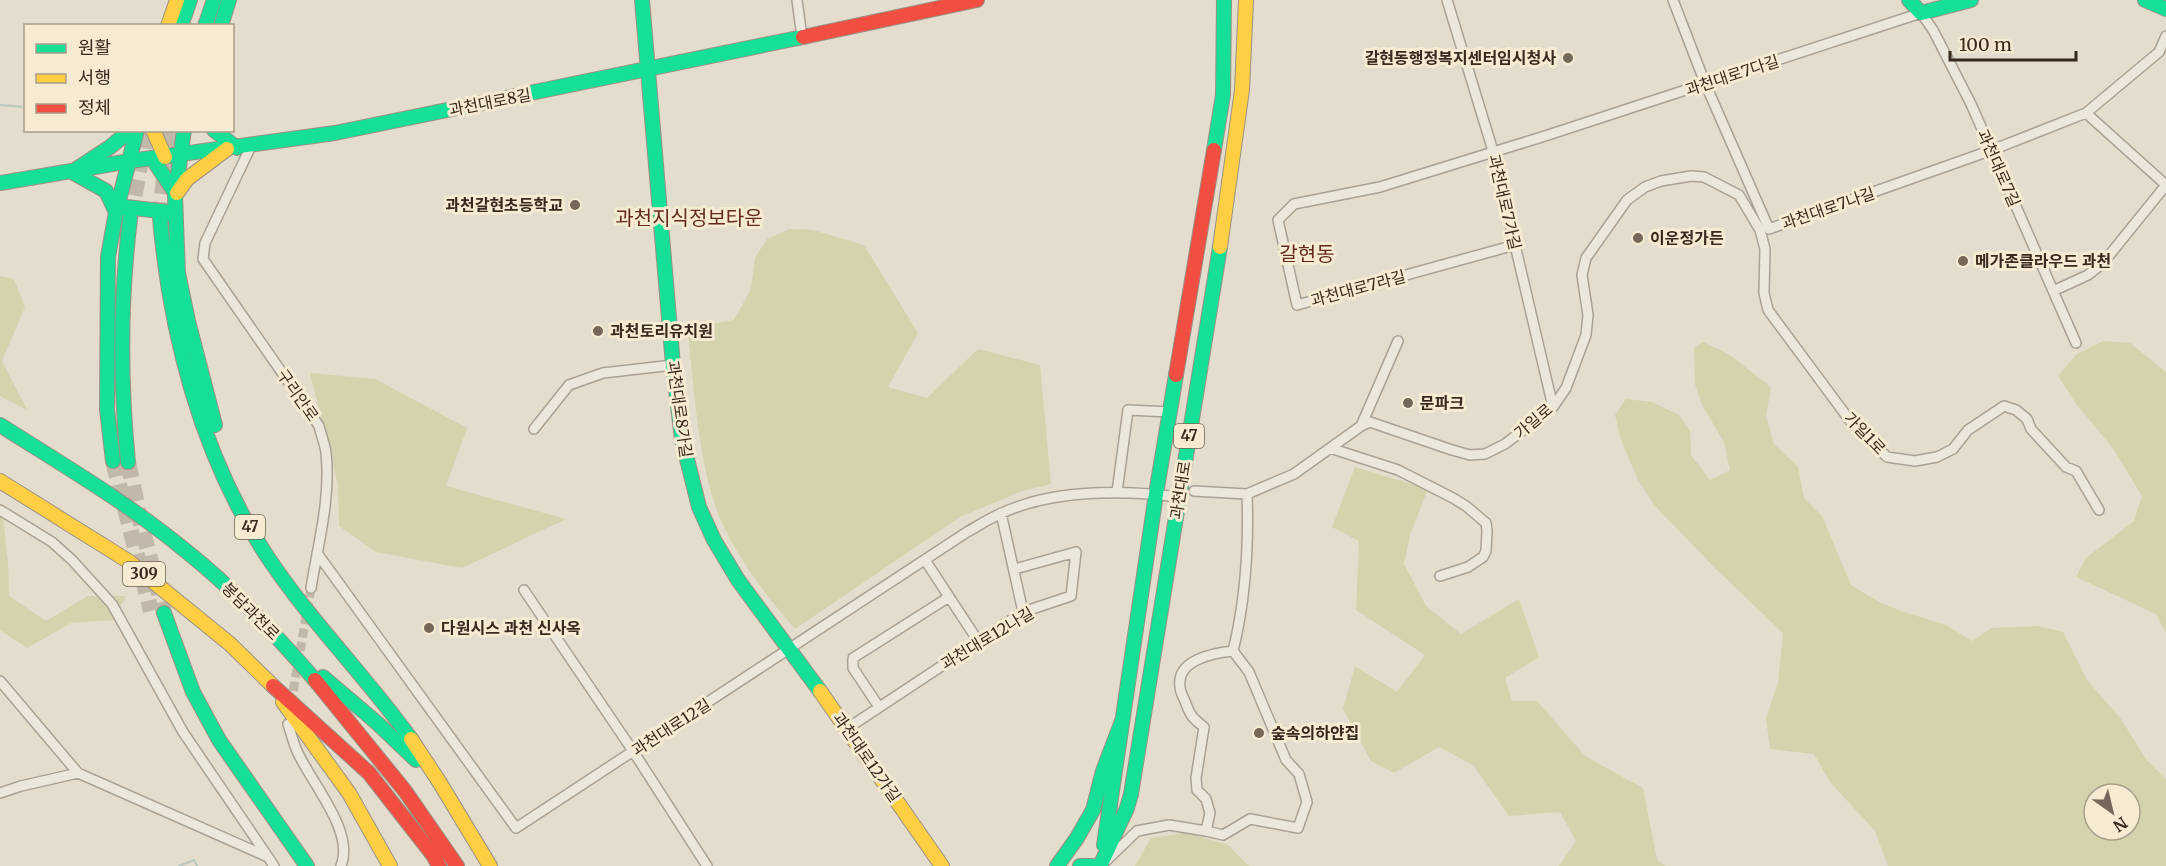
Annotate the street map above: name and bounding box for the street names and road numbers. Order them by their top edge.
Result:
street label: 과천대로7다길 [1683,50,1781,100]
street label: 과천대로8길 [447,84,533,120]
street label: 과천대로7길 [1973,126,2025,210]
street label: 과천대로7가길 [1484,152,1526,252]
street label: 과천대로7나길 [1779,183,1877,233]
street label: 과천대로7라길 [1308,266,1408,310]
street label: 과천대로8가길 [663,359,697,459]
street label: 구리안로 [273,365,323,425]
street label: 가일로 [1510,399,1557,443]
street label: 가일1로 [1840,408,1890,459]
road number: 47 [1174,424,1204,448]
street label: 과천대로 [1166,459,1195,521]
road number: 47 [235,515,265,539]
road number: 309 [123,562,165,586]
street label: 봉담과천로 [218,578,284,644]
street label: 과천대로12나길 [937,602,1037,674]
street label: 과천대로12길 [628,694,714,760]
street label: 과천대로12가길 [829,708,905,806]

